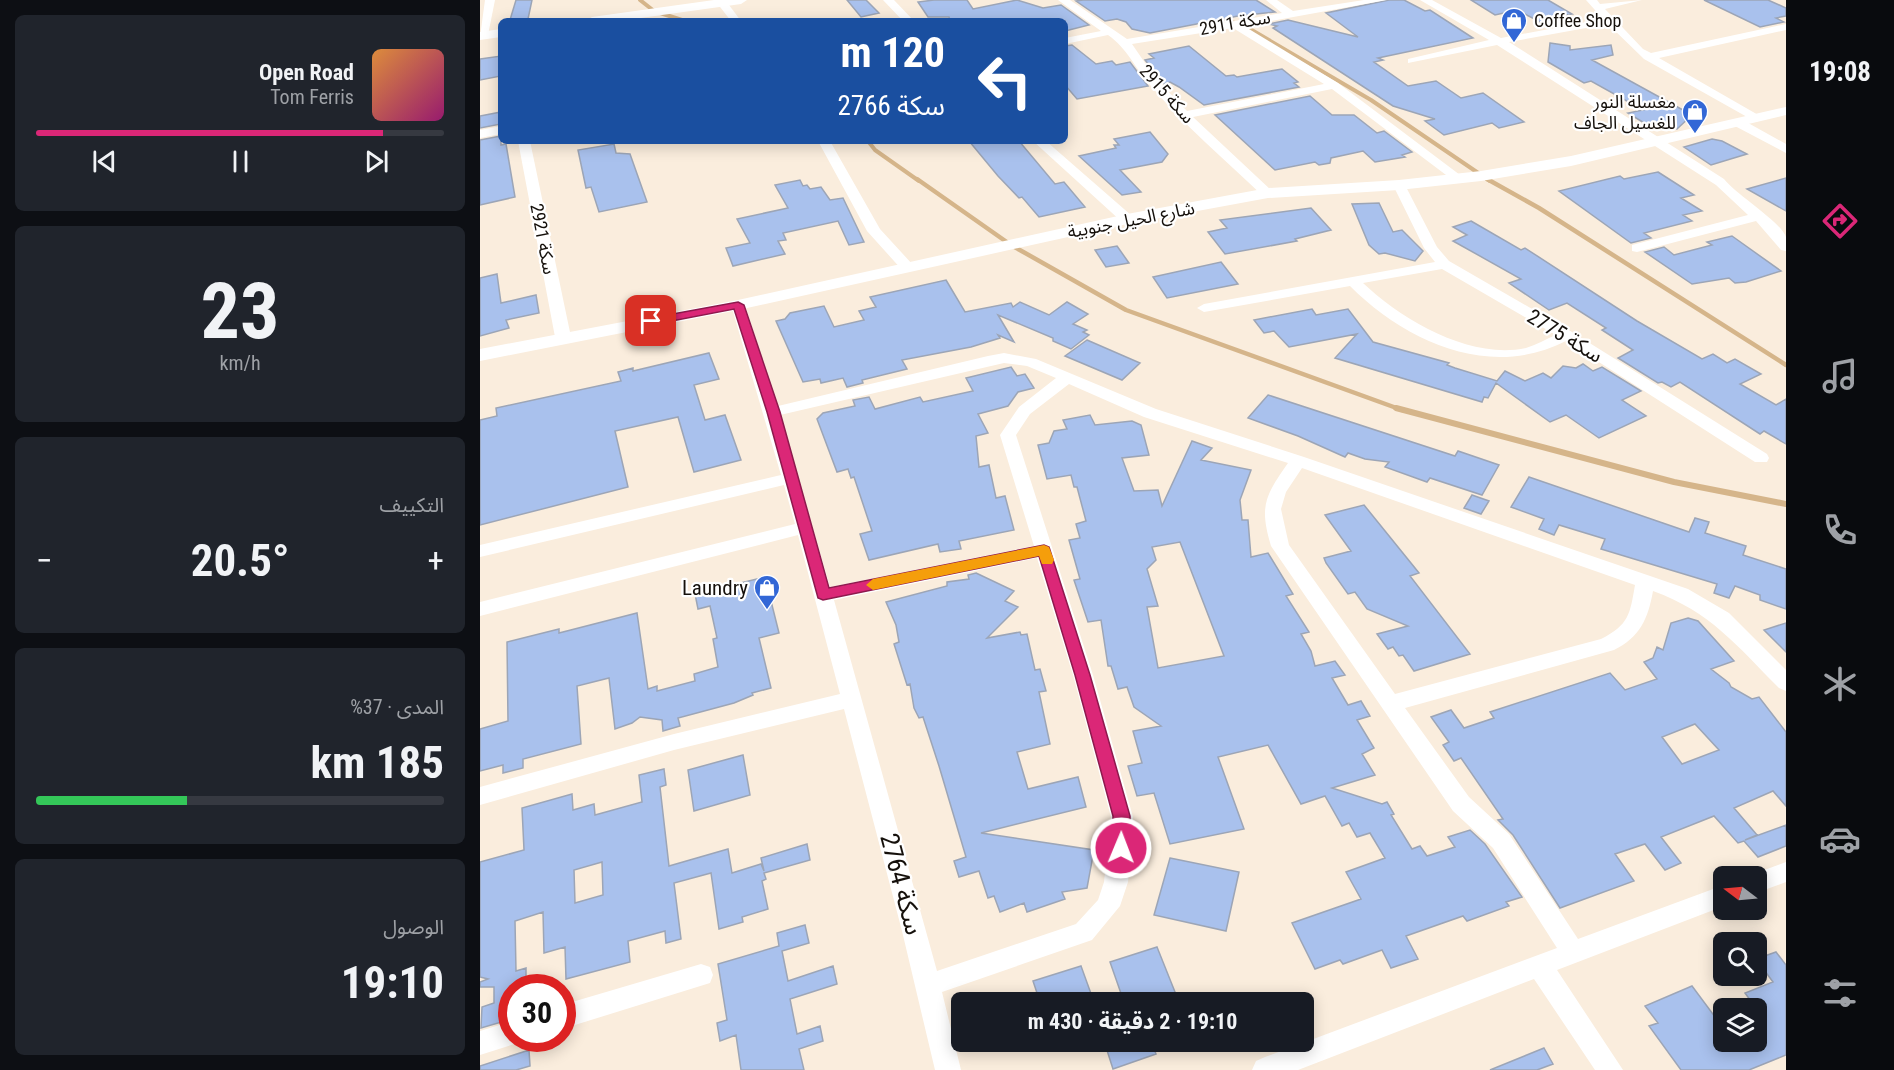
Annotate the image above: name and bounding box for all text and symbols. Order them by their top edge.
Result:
street label: سكة 2911 [1198,6,1272,39]
shop icon: Coffee Shop [1499,6,1529,44]
place label: Coffee Shop [1534,10,1621,31]
text: 120 m [840,28,945,77]
icon: left [966,42,1044,120]
text: 19:08 [1809,56,1871,88]
text: Open Road [259,60,354,85]
street label: سكة 2915 [1136,60,1199,127]
text: Tom Ferris [270,85,354,109]
text: سكة 2766 [837,90,945,122]
place label: مغسلة النور للغسيل الجاف [1574,91,1676,134]
shop icon: مغسلة النور للغسيل الجاف [1680,97,1710,135]
icon: previous [88,145,121,178]
icon: pause [224,145,257,178]
icon: next [360,145,393,178]
street label: شارع الحيل جنوبية [1065,197,1197,246]
icon: directions [1819,200,1861,242]
street label: سكة 2921 [526,202,561,276]
text: 23 [201,266,279,357]
pin [625,295,676,346]
icon: arrive [634,304,667,337]
street label: سكة 2775 [1523,304,1607,368]
text: km/h [219,351,261,375]
icon: music [1819,355,1861,397]
text: التكييف [380,493,444,517]
icon: phone [1819,509,1861,551]
text: 20.5° [191,534,289,587]
text: − [36,541,53,580]
text: + [428,541,444,580]
shop icon: Laundry [752,573,782,611]
place label: Laundry [682,576,748,600]
icon: climate [1819,663,1861,705]
text: المدى · 37% [350,695,444,719]
text: 185 km [311,736,444,789]
position arrow [1089,816,1153,880]
icon: car [1819,818,1861,860]
street label: سكة 2764 [874,830,930,938]
north arrow [1713,866,1767,920]
map controls [1713,866,1767,1052]
text: الوصول [383,915,444,939]
button: search [1713,932,1767,986]
text: 19:10 [341,956,444,1009]
icon: filters [1819,972,1861,1014]
speed limit sign: 30 [498,974,576,1052]
button: layers [1713,998,1767,1052]
text: 19:10 · 2 دقيقة · 430 m [1028,1009,1237,1034]

